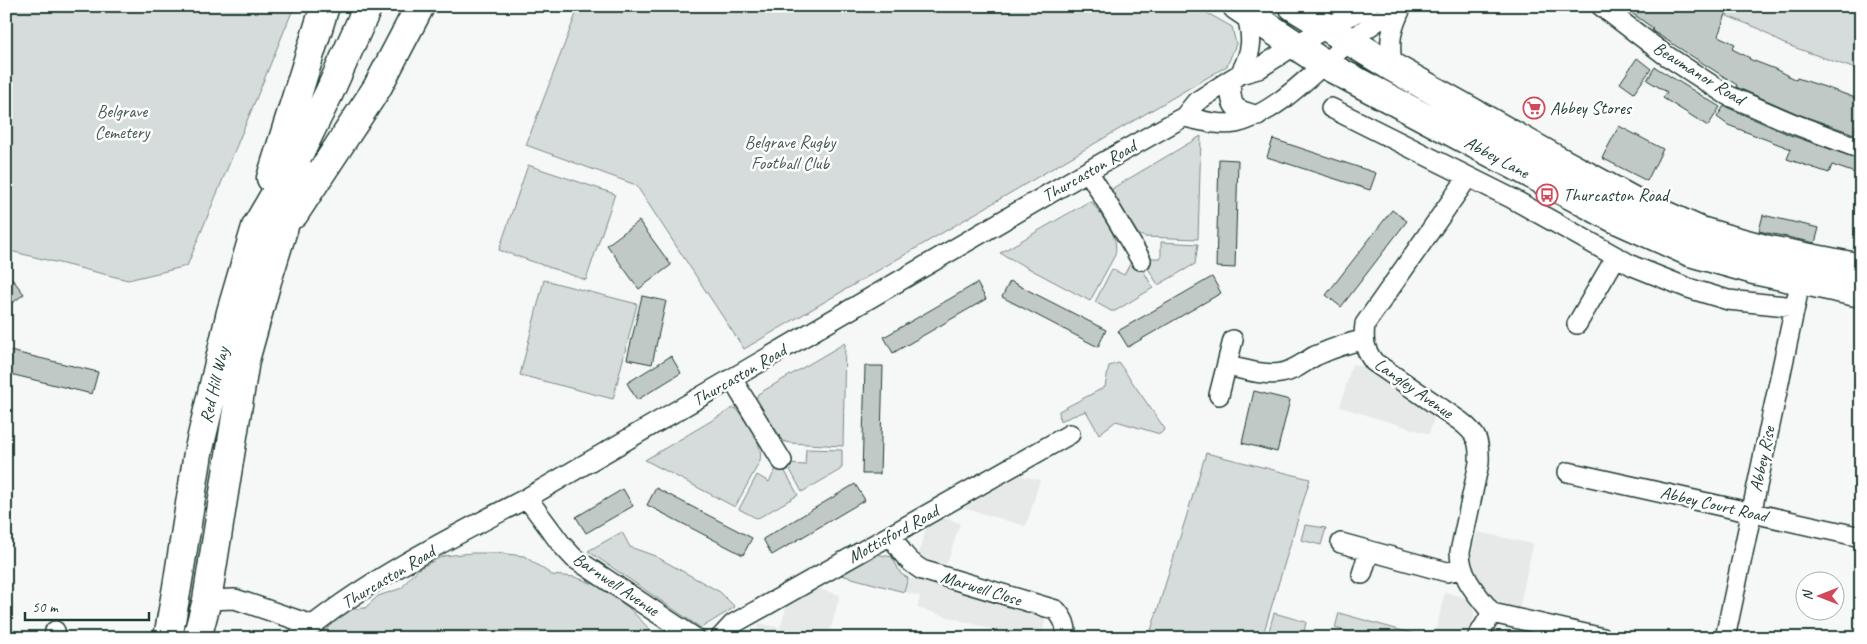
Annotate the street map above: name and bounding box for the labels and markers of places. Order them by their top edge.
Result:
supermarket icon: Abbey Stores [1522,96,1546,120]
place label: Abbey Stores [1550,97,1633,119]
bus stop icon: Thurcaston Road [1535,183,1559,207]
place label: Thurcaston Road [1563,184,1671,206]

